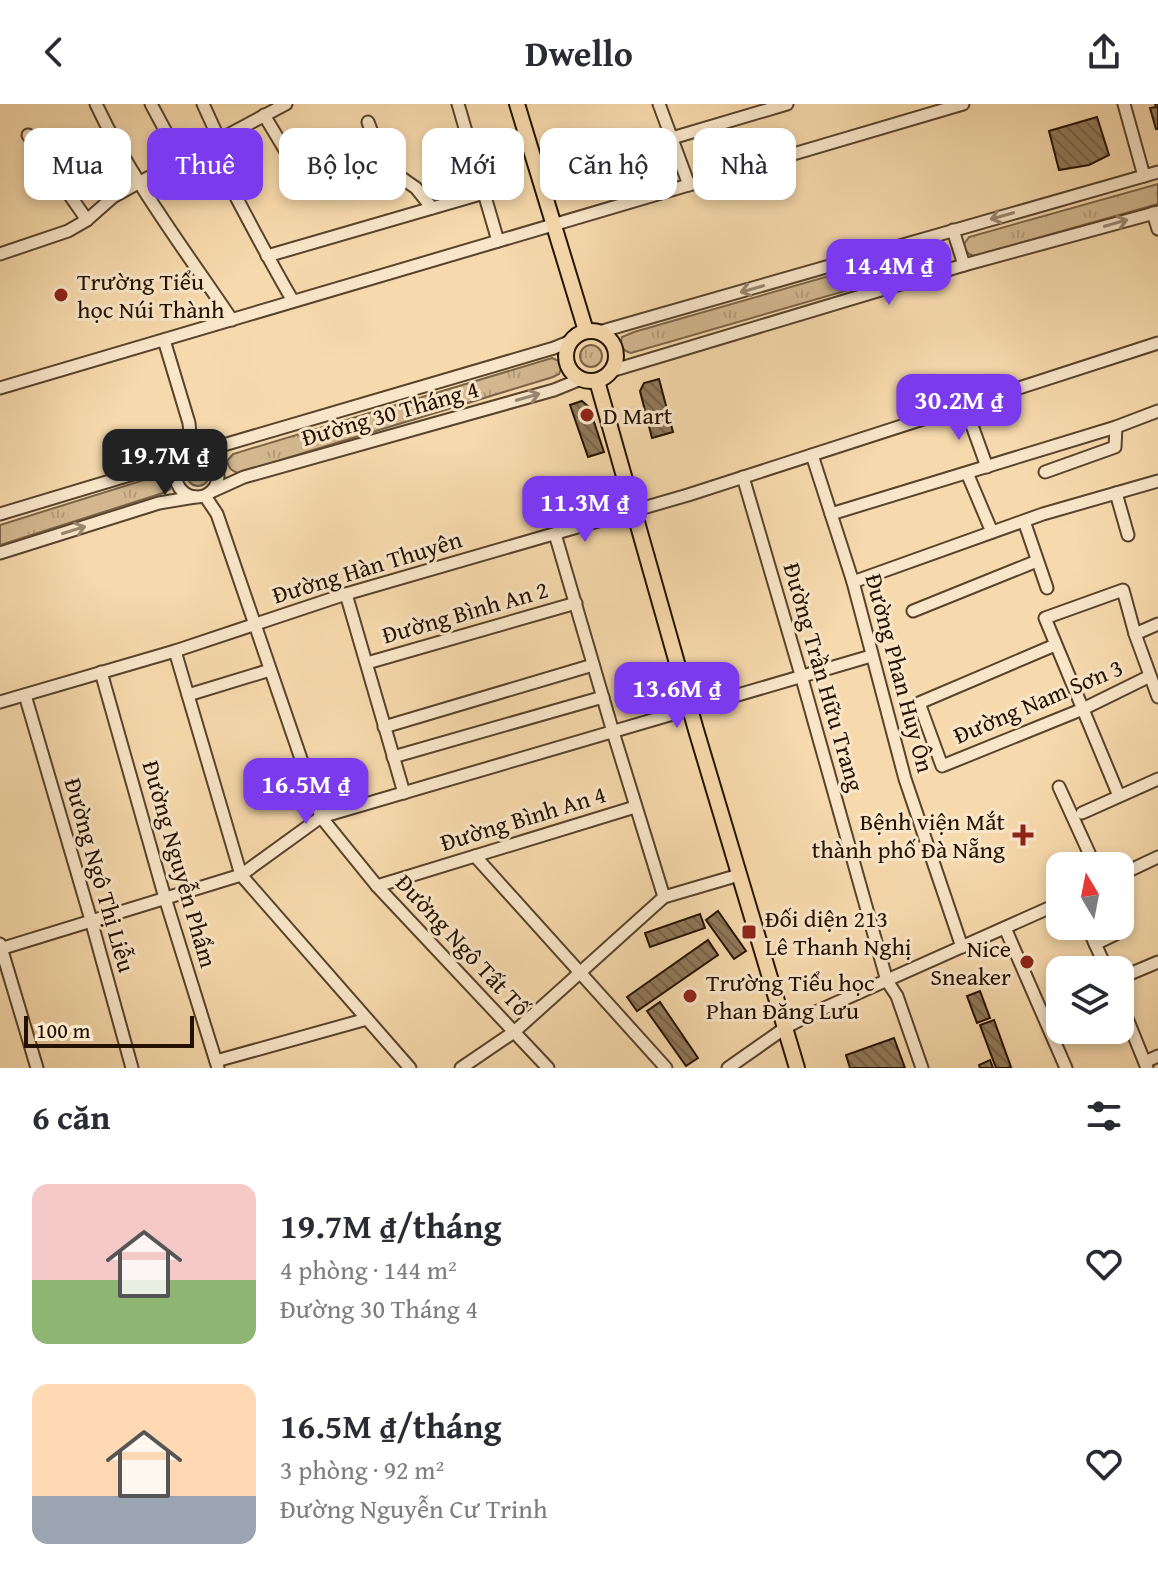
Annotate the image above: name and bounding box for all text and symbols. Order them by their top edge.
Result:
text: Dwello [525,26,633,79]
icon: back [32,30,76,74]
icon: share [1082,30,1126,74]
chip: Mua [24,128,131,200]
chip: Thuê [147,128,263,200]
chip: Bộ lọc [279,128,406,200]
chip: Mới [422,128,524,200]
chip: Căn hộ [540,128,677,200]
chip: Nhà [693,128,796,200]
one-way arrow [990,209,1016,224]
one-way arrow [1102,215,1128,230]
pin: 14.4M ₫ [815,239,963,307]
text: 14.4M ₫ [844,245,934,284]
place label: Trường Tiểu học Núi Thành [77,264,225,327]
one-way arrow [740,282,766,297]
marker: Trường Tiểu học Núi Thành [52,286,70,304]
street label: Đường 30 Tháng 4 [297,371,483,455]
pin: 30.2M ₫ [885,374,1033,442]
text: 30.2M ₫ [914,380,1004,419]
one-way arrow [515,389,541,404]
place label: D Mart [603,398,673,433]
marker: D Mart [578,406,596,424]
pin: 19.7M ₫ [91,429,239,497]
text: 19.7M ₫ [120,435,210,474]
pin: 11.3M ₫ [511,476,659,544]
text: 11.3M ₫ [540,482,630,521]
street label: Đường Hàn Thuyên [268,521,467,612]
one-way arrow [61,522,87,537]
street label: Đường Trần Hữu Trang [775,558,873,796]
street label: Đường Phan Huy Ôn [857,570,944,777]
street label: Đường Bình An 2 [378,572,552,652]
street label: Đường Nam Sơn 3 [948,650,1128,752]
pin: 13.6M ₫ [603,662,751,730]
text: 13.6M ₫ [632,668,722,707]
street label: Đường Nguyễn Phẩm [134,756,226,972]
pin: 16.5M ₫ [232,758,380,826]
text: 16.5M ₫ [261,764,351,803]
street label: Đường Ngô Thị Liễu [56,774,144,976]
street label: Đường Bình An 4 [436,776,610,860]
place label: Bệnh viện Mắt thành phố Đà Nẵng [812,804,1006,867]
marker: Bệnh viện Mắt thành phố Đà Nẵng [1012,824,1034,846]
north arrow [1046,852,1134,940]
map controls [1046,852,1134,1044]
street label: Đường Ngô Tất Tố [388,866,538,1024]
place label: Đối diện 213 Lê Thanh Nghị [765,901,912,964]
marker: Đối diện 213 Lê Thanh Nghị [740,923,758,941]
place label: Nice Sneaker [930,931,1011,994]
marker: Nice Sneaker [1018,953,1036,971]
button: layers [1046,956,1134,1044]
place label: Trường Tiểu học Phan Đăng Lưu [706,965,875,1028]
marker: Trường Tiểu học Phan Đăng Lưu [681,987,699,1005]
scale bar [24,1012,194,1048]
text: 100 m [36,1014,91,1046]
text: 6 căn [32,1092,110,1141]
icon: filters [1082,1094,1126,1138]
text: 19.7M ₫/tháng [280,1201,501,1250]
icon: home [96,1216,192,1312]
icon: heart [1082,1242,1126,1286]
text: 4 phòng · 144 m² [280,1250,457,1289]
text: Đường 30 Tháng 4 [280,1289,478,1328]
text: 16.5M ₫/tháng [280,1401,501,1450]
icon: home [96,1416,192,1512]
icon: heart [1082,1442,1126,1486]
text: 3 phòng · 92 m² [280,1450,444,1489]
text: Đường Nguyễn Cư Trinh [280,1489,548,1528]

